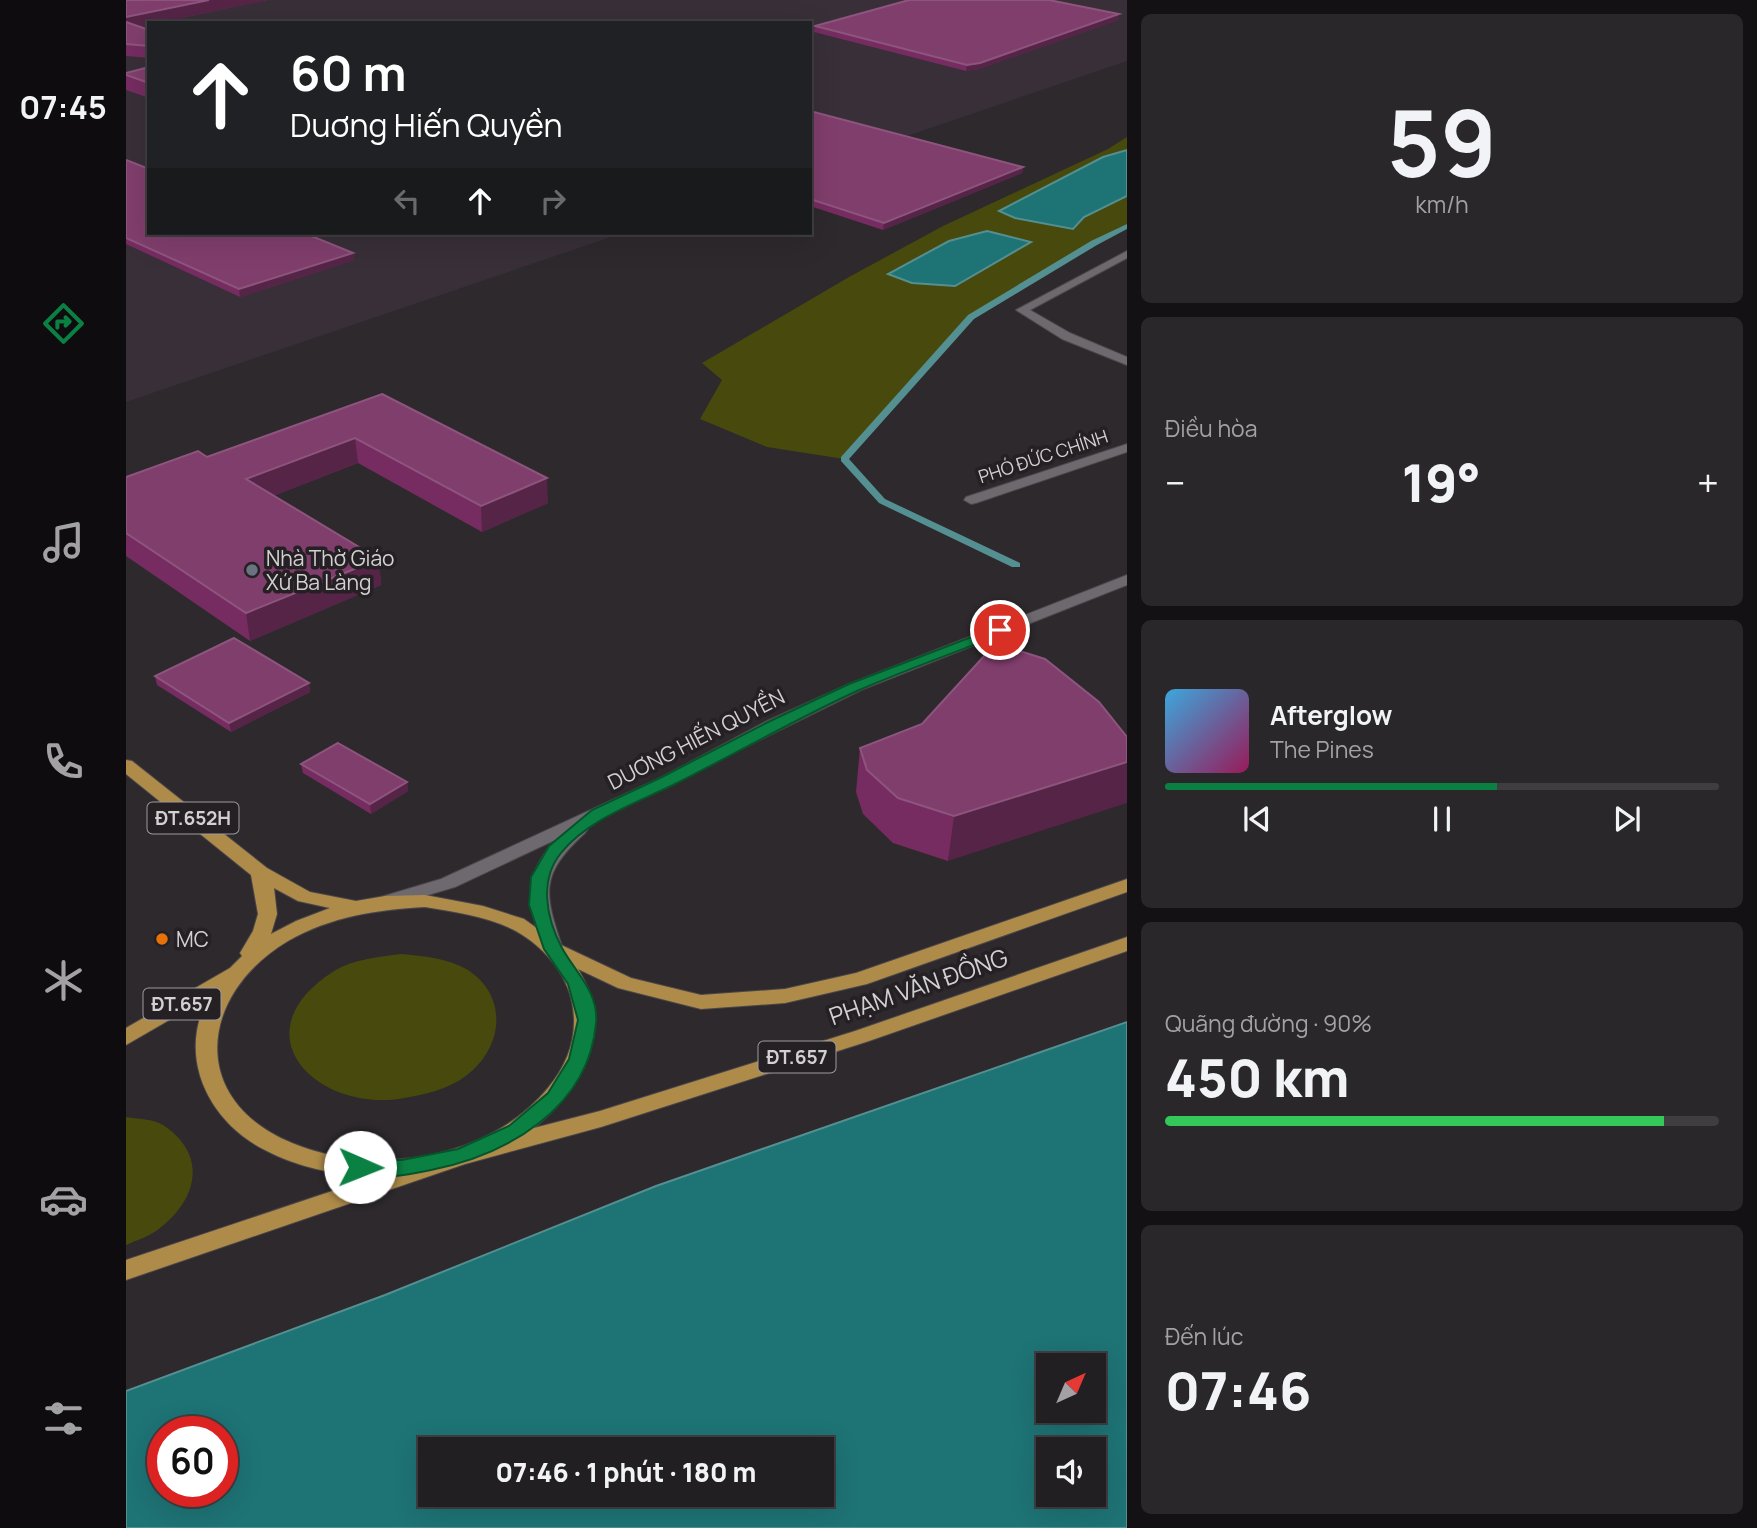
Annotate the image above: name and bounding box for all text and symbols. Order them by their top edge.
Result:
text: 60 m [290,39,407,106]
icon: ahead [175,49,266,140]
text: 59 [1387,80,1497,204]
text: 07:45 [19,85,107,129]
text: Duơng Hiến Quyền [290,103,562,147]
icon: left [388,182,426,220]
icon: ahead [461,182,499,220]
icon: right [534,182,572,220]
text: km/h [1415,188,1469,220]
icon: directions [39,299,88,348]
text: Điều hòa [1165,412,1257,444]
street label: PHÓ ĐỨC CHÍNH [975,424,1111,488]
text: 19° [1402,447,1481,518]
text: − [1165,456,1186,508]
text: + [1697,456,1719,508]
icon: music [39,518,88,567]
place label: Nhà Thờ Giáo Xứ Ba Làng [266,544,395,596]
marker: Nhà Thờ Giáo Xứ Ba Làng [244,562,260,578]
pin [970,600,1030,660]
icon: arrive [981,611,1019,649]
street label: DUƠNG HIẾN QUYỀN [602,681,789,796]
text: Afterglow [1270,697,1392,733]
text: The Pines [1270,733,1374,765]
icon: phone [39,737,88,786]
icon: previous [1238,800,1276,838]
icon: pause [1423,800,1461,838]
icon: next [1608,800,1646,838]
road number: ĐT.652H [148,803,238,834]
place label: MC [176,925,209,953]
marker: MC [154,931,170,947]
street label: PHẠM VĂN ĐỒNG [824,940,1012,1032]
icon: climate [39,956,88,1005]
road number: ĐT.657 [144,988,220,1020]
text: Quãng đường · 90% [1165,1007,1372,1039]
road number: ĐT.657 [758,1042,836,1072]
text: 450 km [1165,1042,1349,1113]
position arrow [323,1130,397,1204]
icon: car [39,1175,88,1224]
text: Đến lúc [1165,1320,1243,1352]
north arrow [1036,1353,1106,1423]
map controls [1036,1353,1106,1507]
text: 07:46 [1165,1355,1311,1426]
icon: filters [39,1394,88,1443]
speed limit sign: 60 [147,1416,238,1507]
button: sound [1036,1437,1106,1507]
text: 07:46 · 1 phút · 180 m [496,1454,756,1490]

